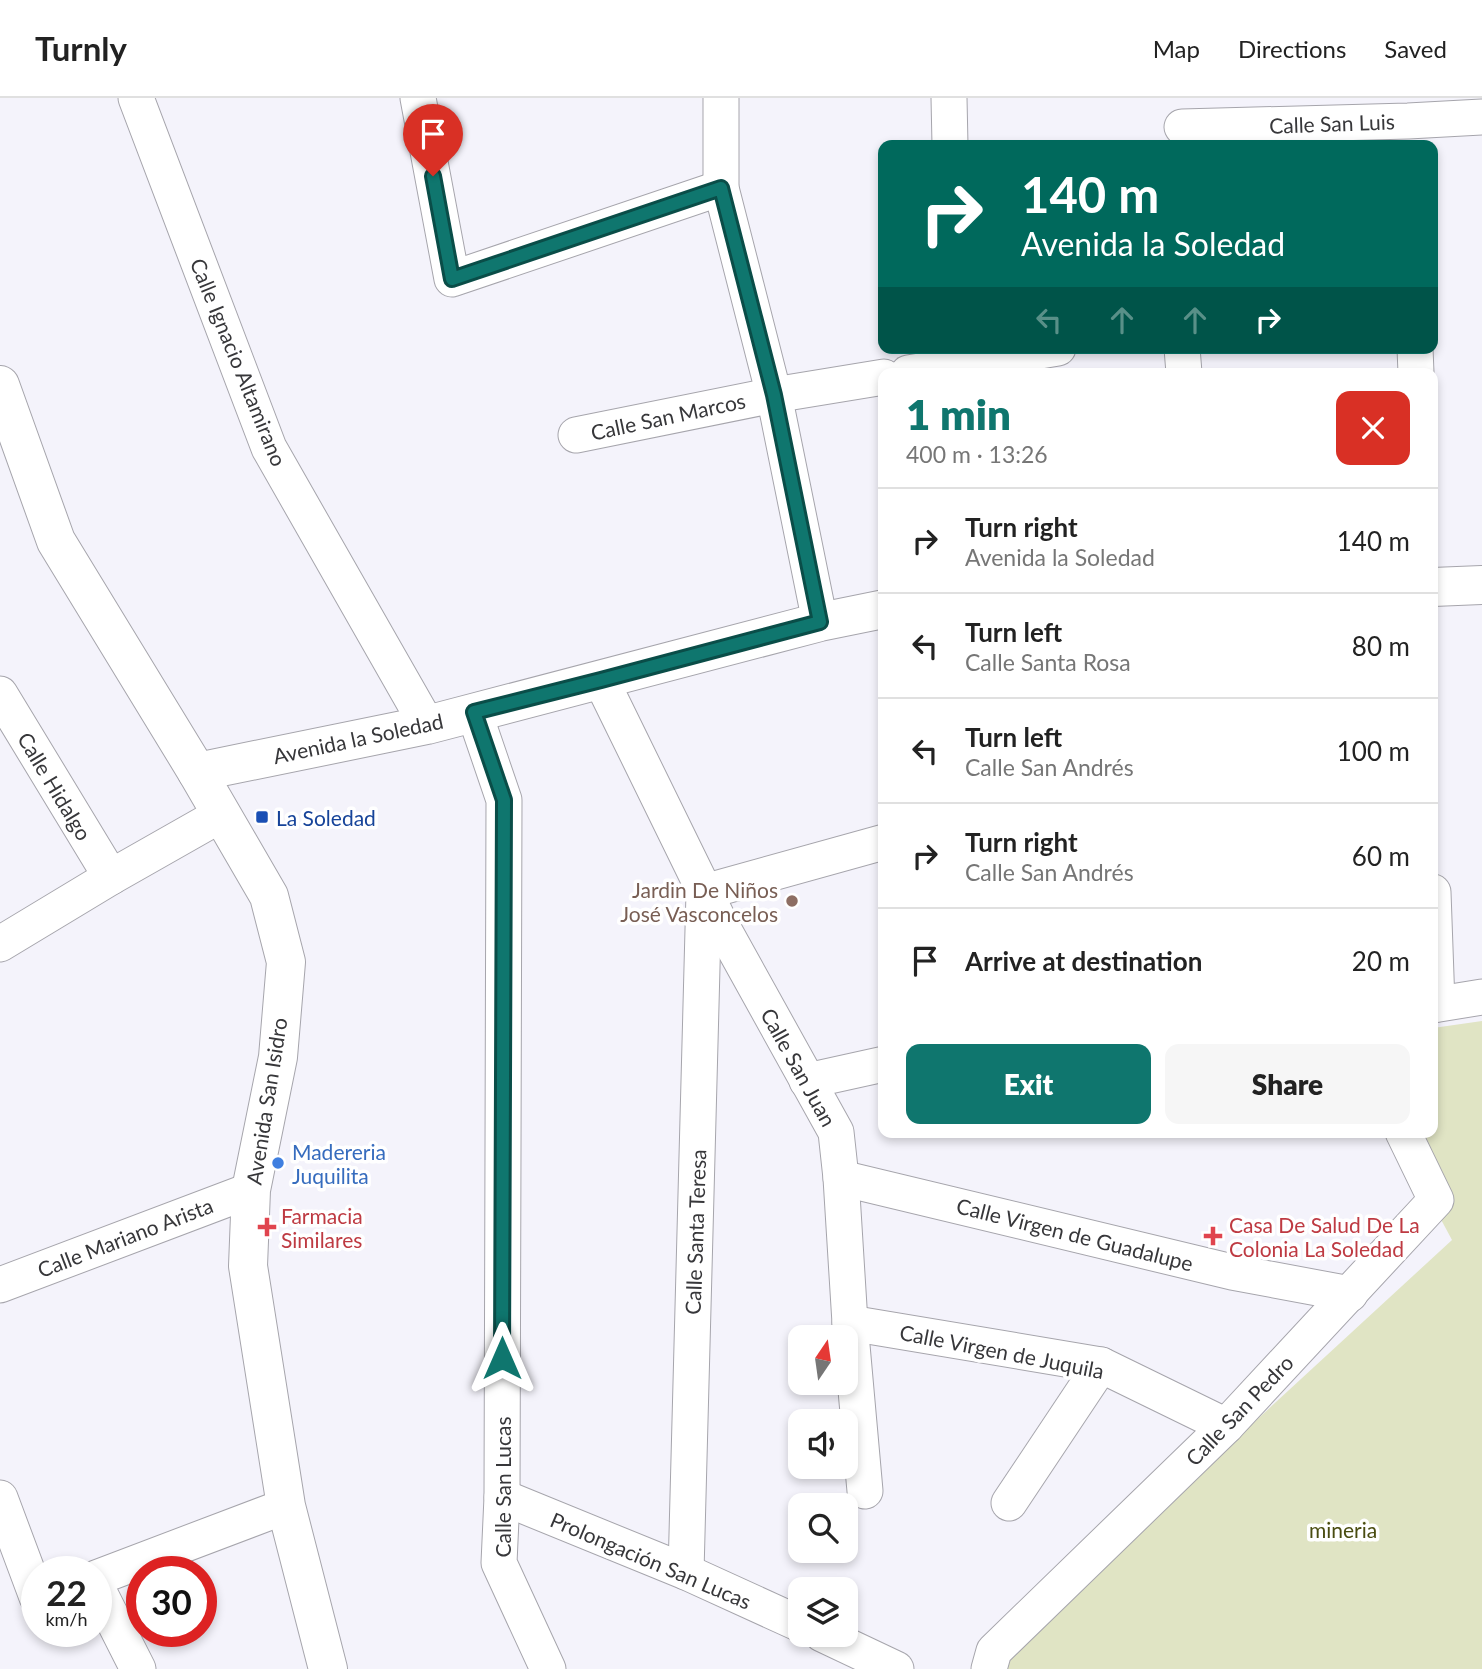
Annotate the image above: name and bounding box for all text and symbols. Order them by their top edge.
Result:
text: Turnly [35,28,127,68]
text: Map [1153,34,1200,63]
text: Directions [1238,34,1346,63]
text: Saved [1384,34,1447,63]
pin [403,104,463,176]
street label: Calle San Luis [1269,108,1395,138]
icon: arrive [414,115,452,153]
text: 140 m [1021,165,1159,223]
icon: right [906,168,997,259]
text: Avenida la Soledad [1021,224,1285,263]
street label: Calle Ignacio Altamirano [186,254,292,470]
icon: left [1030,301,1068,339]
icon: ahead [1103,301,1141,339]
icon: ahead [1176,301,1214,339]
icon: right [1249,301,1287,339]
street label: Calle San Marcos [588,387,748,445]
text: 1 min [906,389,1011,439]
button: close [1336,391,1410,465]
text: 400 m · 13:26 [906,440,1048,468]
text: Turn right [965,511,1078,543]
icon: right [906,522,944,560]
text: 140 m [1337,525,1410,557]
text: Avenida la Soledad [965,543,1155,571]
text: Turn left [965,616,1062,648]
icon: left [906,627,944,665]
text: 80 m [1352,630,1410,662]
text: Calle Santa Rosa [965,648,1131,676]
street label: Avenida la Soledad [271,708,445,768]
text: Turn left [965,721,1062,753]
street label: Calle Hidalgo [13,727,97,845]
icon: left [906,732,944,770]
text: 100 m [1337,735,1410,767]
text: Calle San Andrés [965,753,1134,781]
place label: La Soledad [276,805,376,830]
marker: La Soledad [254,809,270,825]
text: Turn right [965,826,1078,858]
icon: right [906,837,944,875]
text: 60 m [1352,840,1410,872]
text: Calle San Andrés [965,858,1134,886]
place label: Jardin De Niños José Vasconcelos [620,877,778,926]
marker: Jardin De Niños José Vasconcelos [784,893,800,909]
icon: arrive [906,942,944,980]
text: Arrive at destination [965,945,1202,977]
text: 20 m [1352,945,1410,977]
street label: Calle San Juan [756,1003,842,1131]
street label: Avenida San Isidro [240,1016,292,1186]
button: Exit [906,1044,1151,1124]
button: Share [1165,1044,1410,1124]
place label: Madereria Juquilita [292,1139,386,1188]
street label: Calle Santa Teresa [680,1149,710,1315]
marker: Madereria Juquilita [270,1155,286,1171]
street label: Calle Mariano Arista [34,1192,216,1282]
street label: Calle Virgen de Guadalupe [954,1192,1196,1276]
place label: Farmacia Similares [281,1203,363,1252]
place label: Casa De Salud De La Colonia La Soledad [1229,1212,1420,1261]
marker: Farmacia Similares [259,1219,275,1235]
marker: Casa De Salud De La Colonia La Soledad [1203,1226,1223,1246]
street label: Calle Virgen de Juquila [898,1319,1106,1383]
position arrow [465,1321,539,1395]
north arrow [788,1325,858,1395]
map controls [788,1325,858,1647]
street label: Calle San Pedro [1180,1350,1298,1470]
button: sound [788,1409,858,1479]
street label: Calle San Lucas [490,1416,515,1558]
button: search [788,1493,858,1563]
street label: Prolongación San Lucas [547,1506,755,1614]
park label: mineria [1309,1517,1377,1542]
speed limit sign: 30 [126,1556,217,1647]
text: 22 [46,1571,87,1613]
button: layers [788,1577,858,1647]
text: km/h [45,1608,88,1630]

